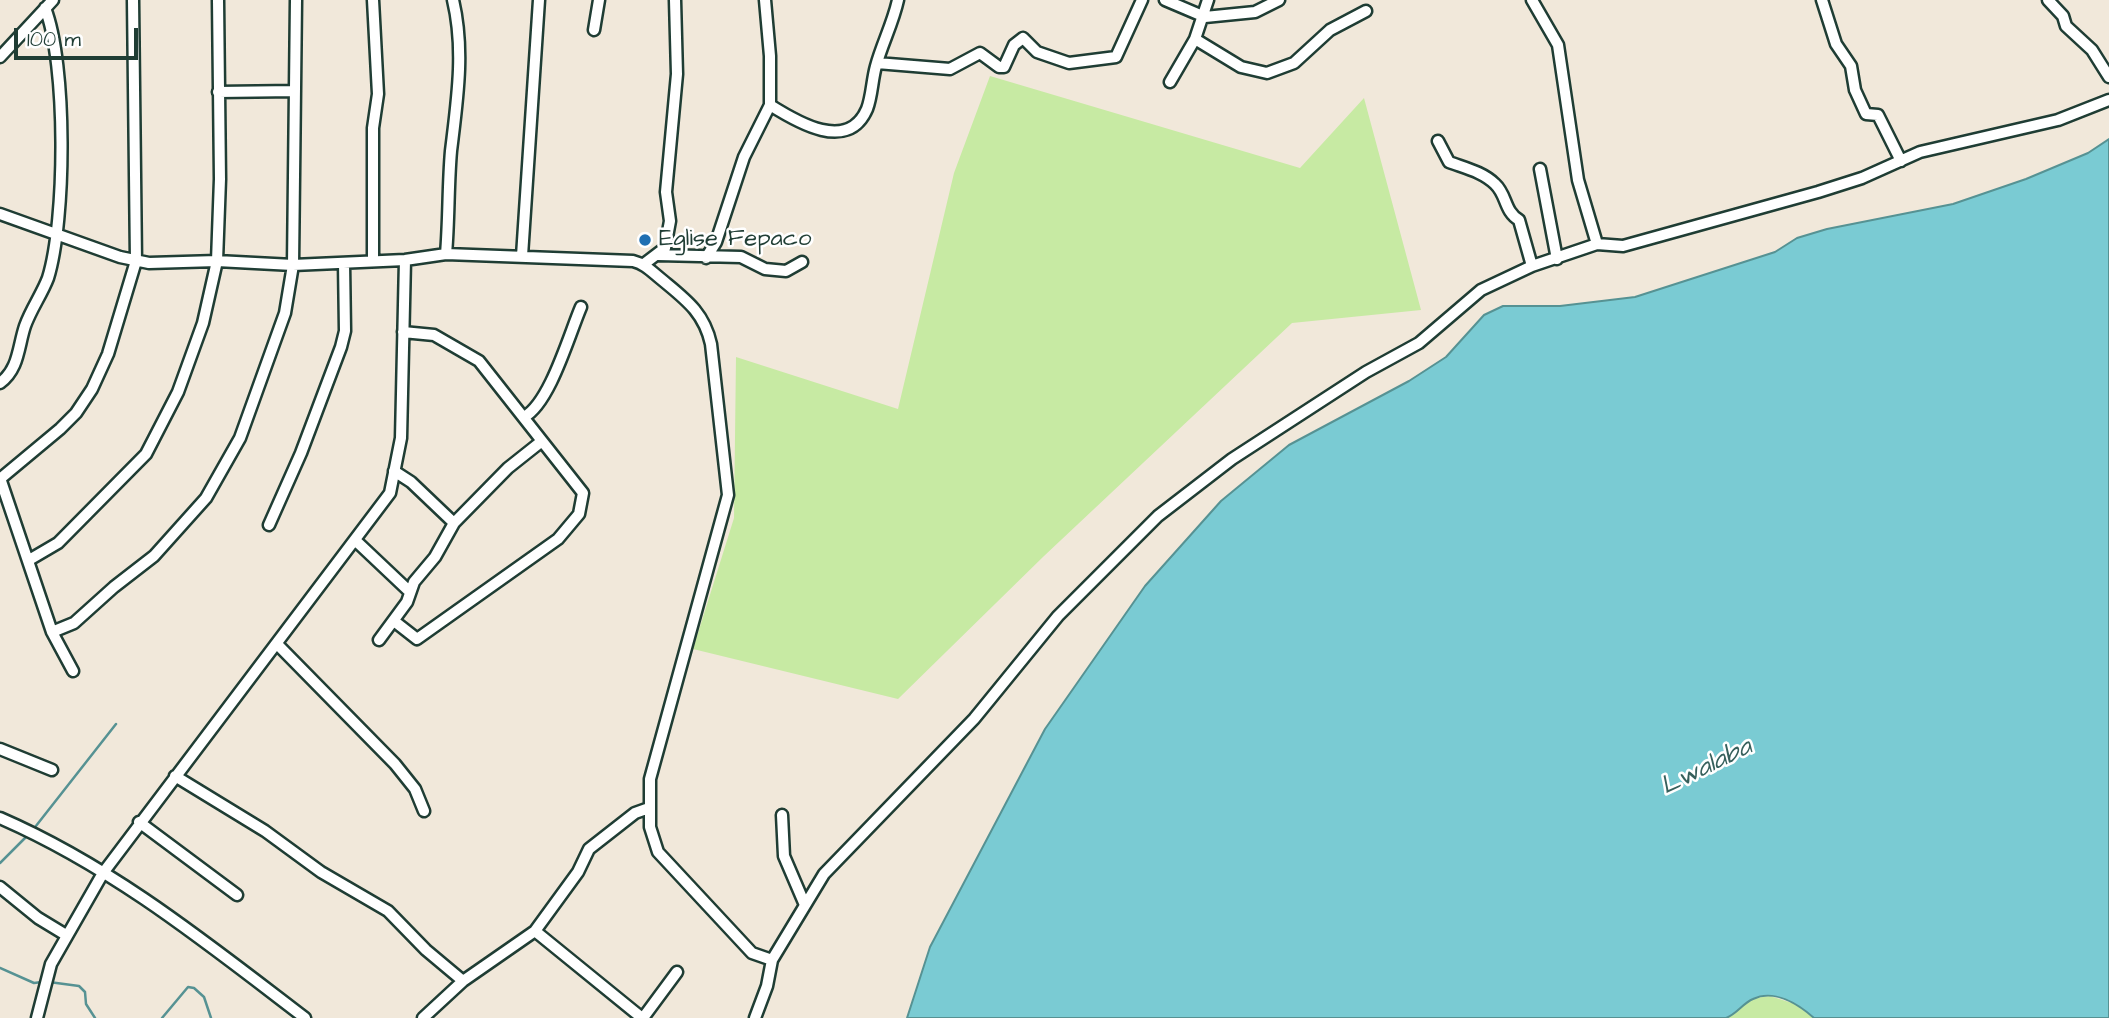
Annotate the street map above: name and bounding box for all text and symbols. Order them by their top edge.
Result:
scale bar [18,14,142,58]
text: 100 m [27,25,81,54]
place label: Eglise Fepaco [659,226,811,254]
marker: Eglise Fepaco [637,232,653,248]
water label: Lwalaba [1656,733,1758,803]

